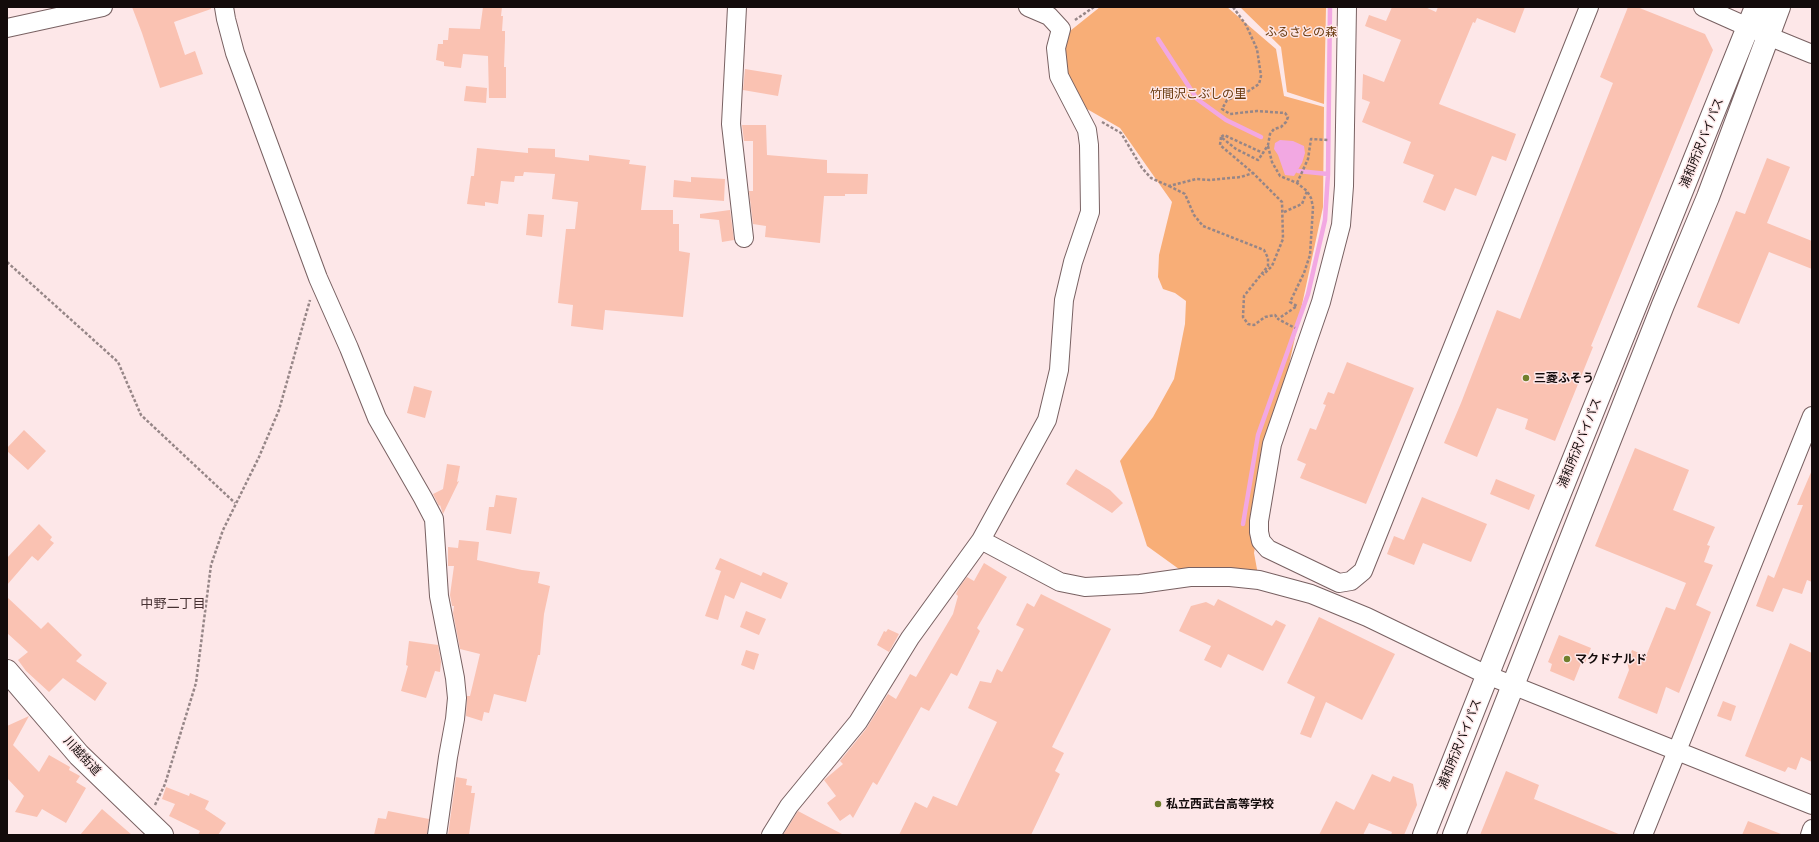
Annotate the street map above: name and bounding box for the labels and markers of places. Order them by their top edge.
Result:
place label: 三菱ふそう [1534,371,1594,385]
marker: 三菱ふそう [1521,373,1531,383]
place label: マクドナルド [1575,652,1647,666]
marker: マクドナルド [1562,654,1572,664]
place label: 私立西武台高等学校 [1166,797,1274,811]
marker: 私立西武台高等学校 [1153,799,1163,809]

